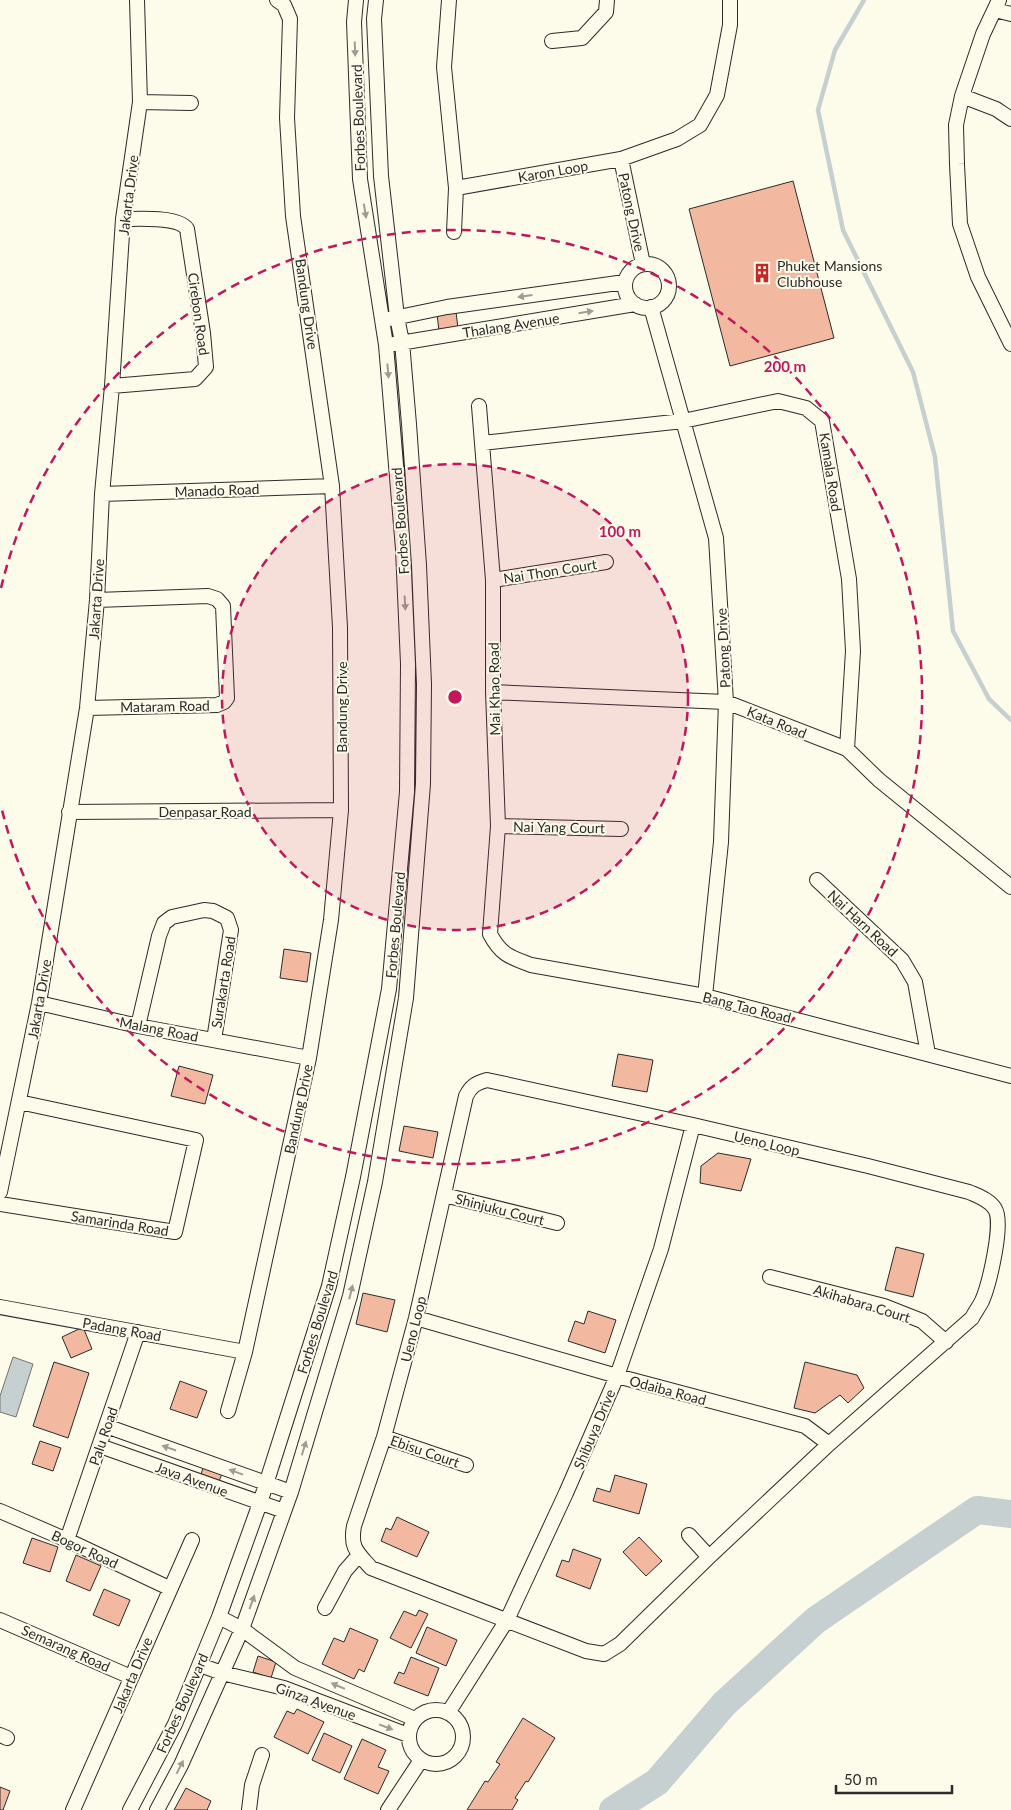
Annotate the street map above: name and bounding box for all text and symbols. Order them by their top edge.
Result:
one-way arrow [351,41,359,57]
street label: Forbes Boulevard [348,64,368,172]
street label: Jakarta Drive [115,154,141,236]
street label: Karon Loop [517,156,589,186]
street label: Patong Drive [615,171,649,253]
one-way arrow [361,203,369,219]
place label: Phuket Mansions Clubhouse [777,257,882,290]
street label: Bandung Drive [292,258,322,350]
building icon: Phuket Mansions Clubhouse [751,262,773,284]
street label: Cirebon Road [185,272,213,356]
one-way arrow [517,292,533,300]
one-way arrow [579,308,595,316]
street label: Thalang Avenue [461,309,561,341]
text: 200 m [764,357,806,375]
one-way arrow [385,364,393,380]
street label: Kamala Road [816,431,846,513]
street label: Forbes Boulevard [388,467,412,575]
street label: Manado Road [174,480,260,500]
text: 100 m [599,522,641,540]
street label: Nai Thon Court [502,555,598,587]
street label: Jakarta Drive [85,558,107,640]
one-way arrow [402,596,410,612]
street label: Patong Drive [712,608,734,688]
street label: Mai Khao Road [485,642,503,736]
street label: Bandung Drive [333,661,350,753]
centre of rings [446,688,464,706]
street label: Mataram Road [120,697,210,715]
street label: Kata Road [745,702,809,742]
street label: Denpasar Road [158,803,252,820]
street label: Nai Yang Court [513,818,605,836]
street label: Forbes Boulevard [382,871,408,979]
street label: Nai Harn Road [825,886,901,960]
street label: Surakarta Road [207,935,239,1029]
street label: Jakarta Drive [24,958,54,1040]
street label: Bang Tao Road [701,988,793,1026]
street label: Malang Road [118,1013,200,1045]
street label: Bandung Drive [280,1063,316,1155]
street label: Ueno Loop [732,1127,802,1159]
street label: Shinjuku Court [454,1190,546,1228]
street label: Samarinda Road [70,1207,170,1239]
street label: Forbes Boulevard [293,1268,341,1376]
street label: Akihabara Court [812,1280,912,1326]
one-way arrow [347,1285,355,1300]
street label: Ueno Loop [397,1294,429,1364]
street label: Padang Road [81,1314,163,1344]
street label: Odaiba Road [628,1372,708,1408]
street label: Shibuya Drive [570,1386,618,1472]
street label: Palu Road [85,1404,121,1468]
street label: Ebisu Court [388,1431,462,1471]
one-way arrow [300,1440,308,1455]
one-way arrow [161,1444,176,1452]
street label: Java Avenue [153,1458,231,1500]
one-way arrow [229,1468,244,1475]
street label: Bogor Road [49,1526,121,1572]
one-way arrow [248,1594,256,1609]
street label: Semarang Road [19,1621,113,1675]
street label: Jakarta Drive [108,1635,156,1715]
street label: Forbes Boulevard [152,1651,212,1755]
street label: Ginza Avenue [274,1679,358,1723]
one-way arrow [331,1682,345,1690]
one-way arrow [379,1723,394,1731]
one-way arrow [176,1760,184,1774]
scale bar [836,1762,952,1794]
text: 50 m [844,1770,878,1788]

